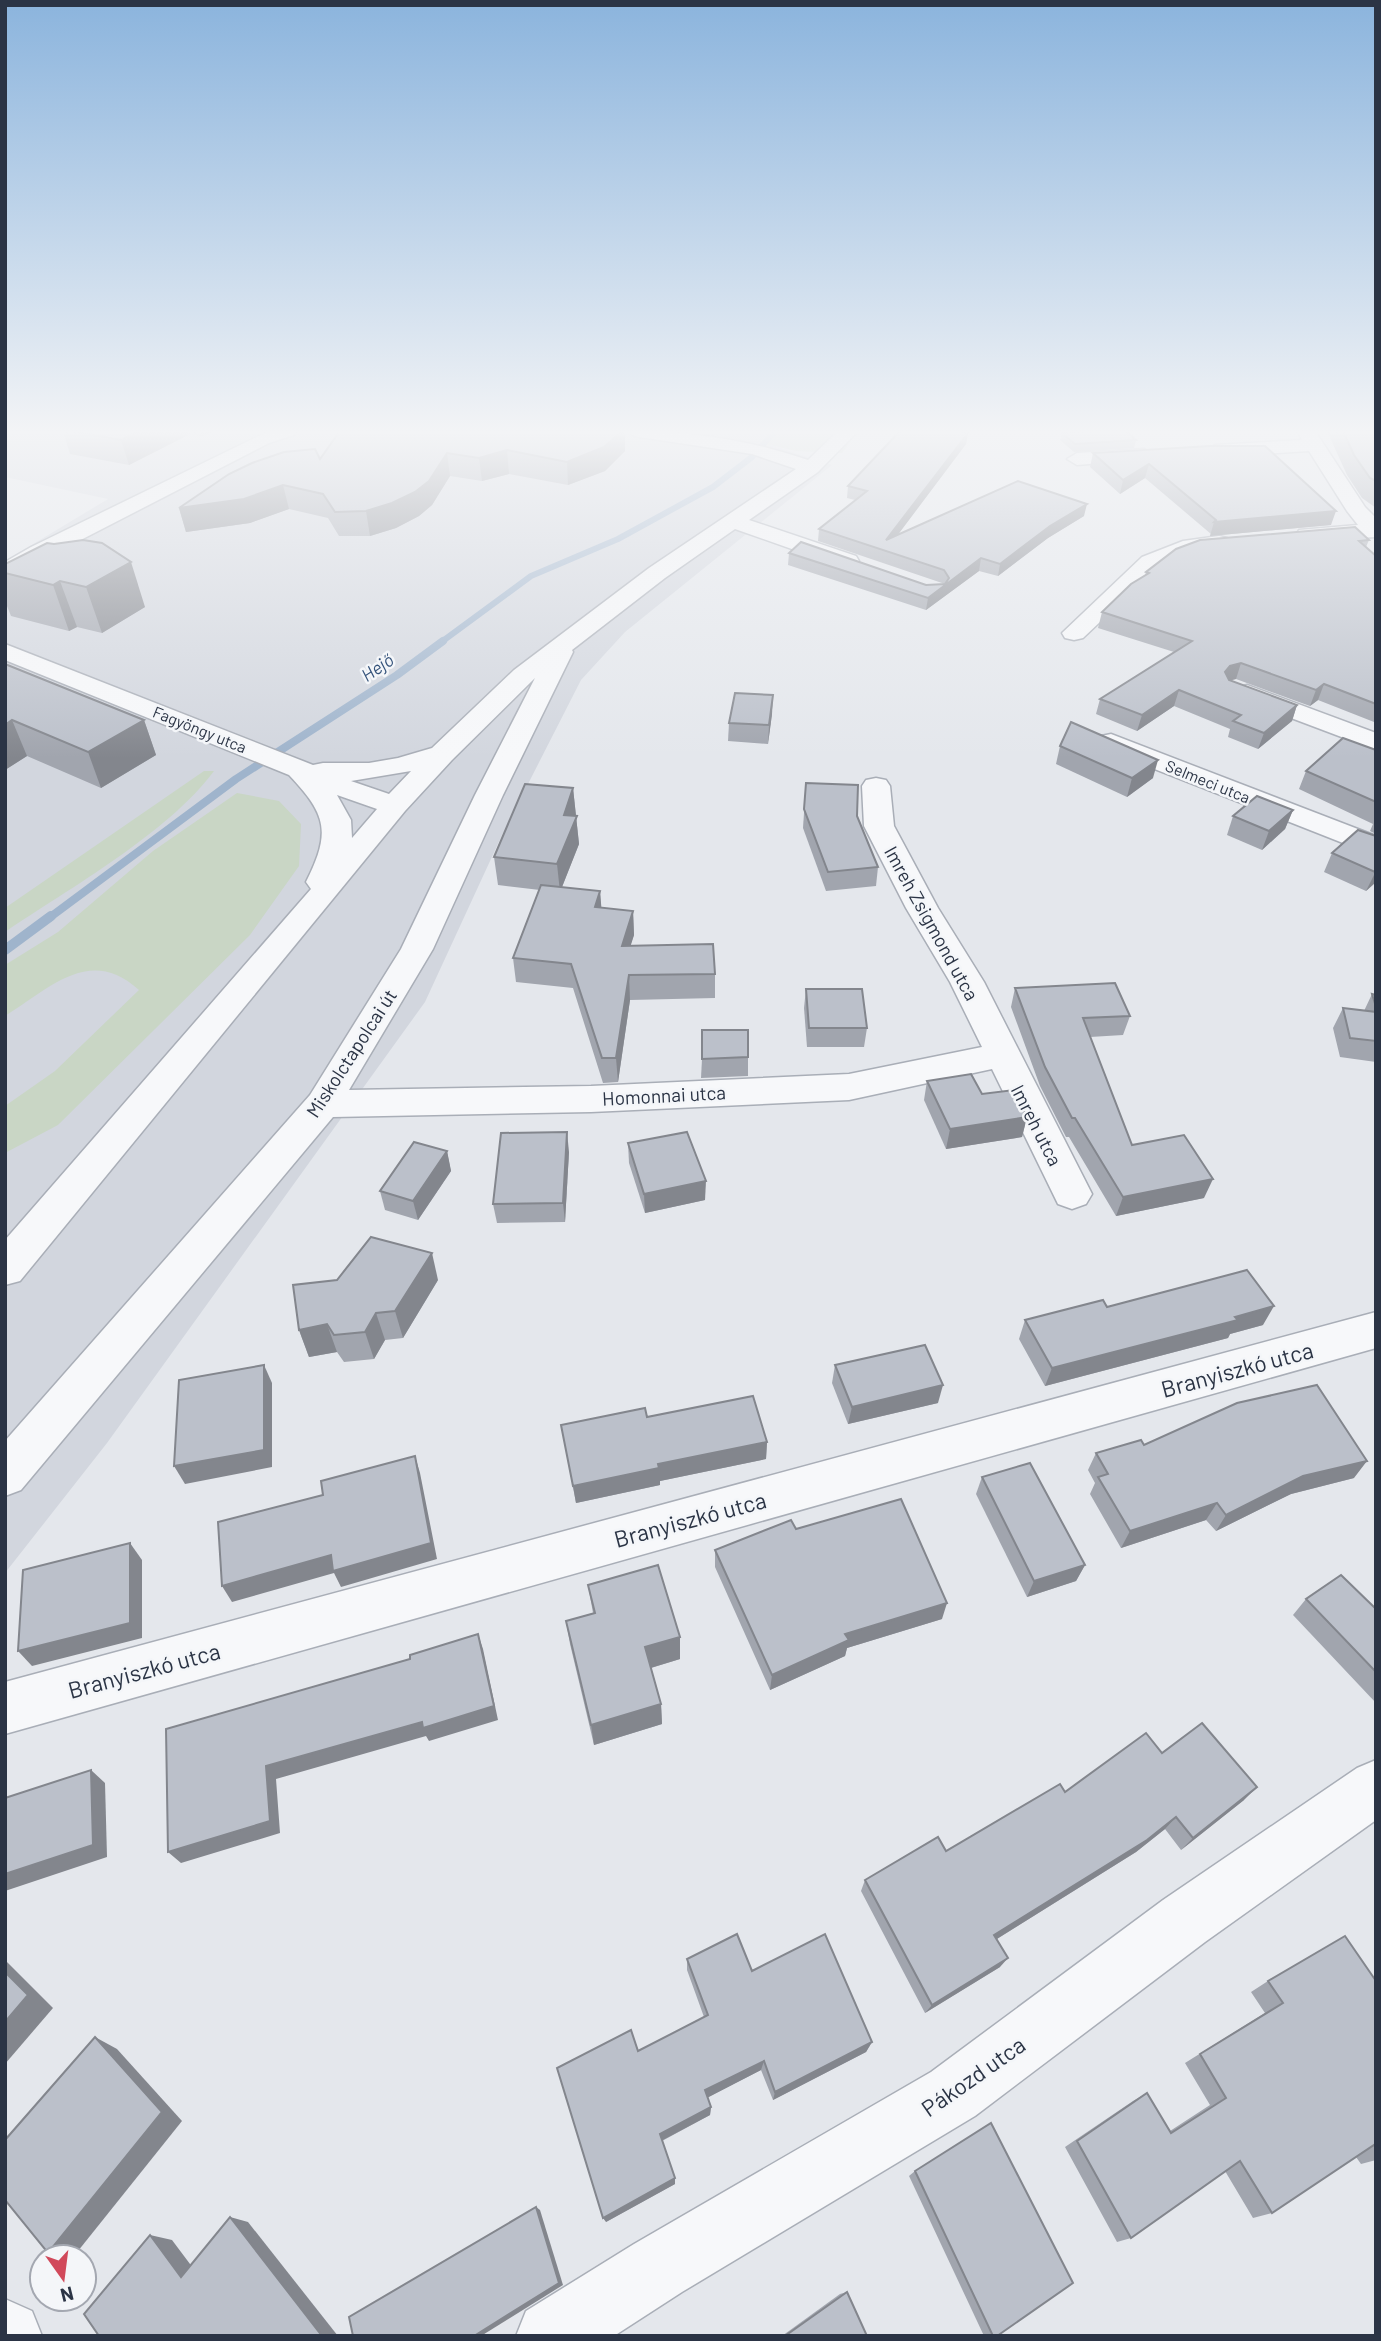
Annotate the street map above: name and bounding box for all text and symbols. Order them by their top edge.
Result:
water label: Hejő [357,648,397,686]
street label: Fagyöngy utca [150,702,250,756]
street label: Selmeci utca [1163,755,1253,807]
street label: Imreh Zsigmond utca [880,842,984,1004]
street label: Miskolctapolcai út [301,984,401,1122]
street label: Homonnai utca [601,1080,727,1110]
street label: Imreh utca [1007,1081,1067,1169]
street label: Branyiszkó utca [1158,1335,1316,1403]
street label: Branyiszkó utca [611,1485,769,1553]
street label: Branyiszkó utca [65,1636,223,1704]
street label: Pákozd utca [916,2030,1030,2122]
north arrow [28,2243,98,2313]
text: N [58,2282,76,2308]

